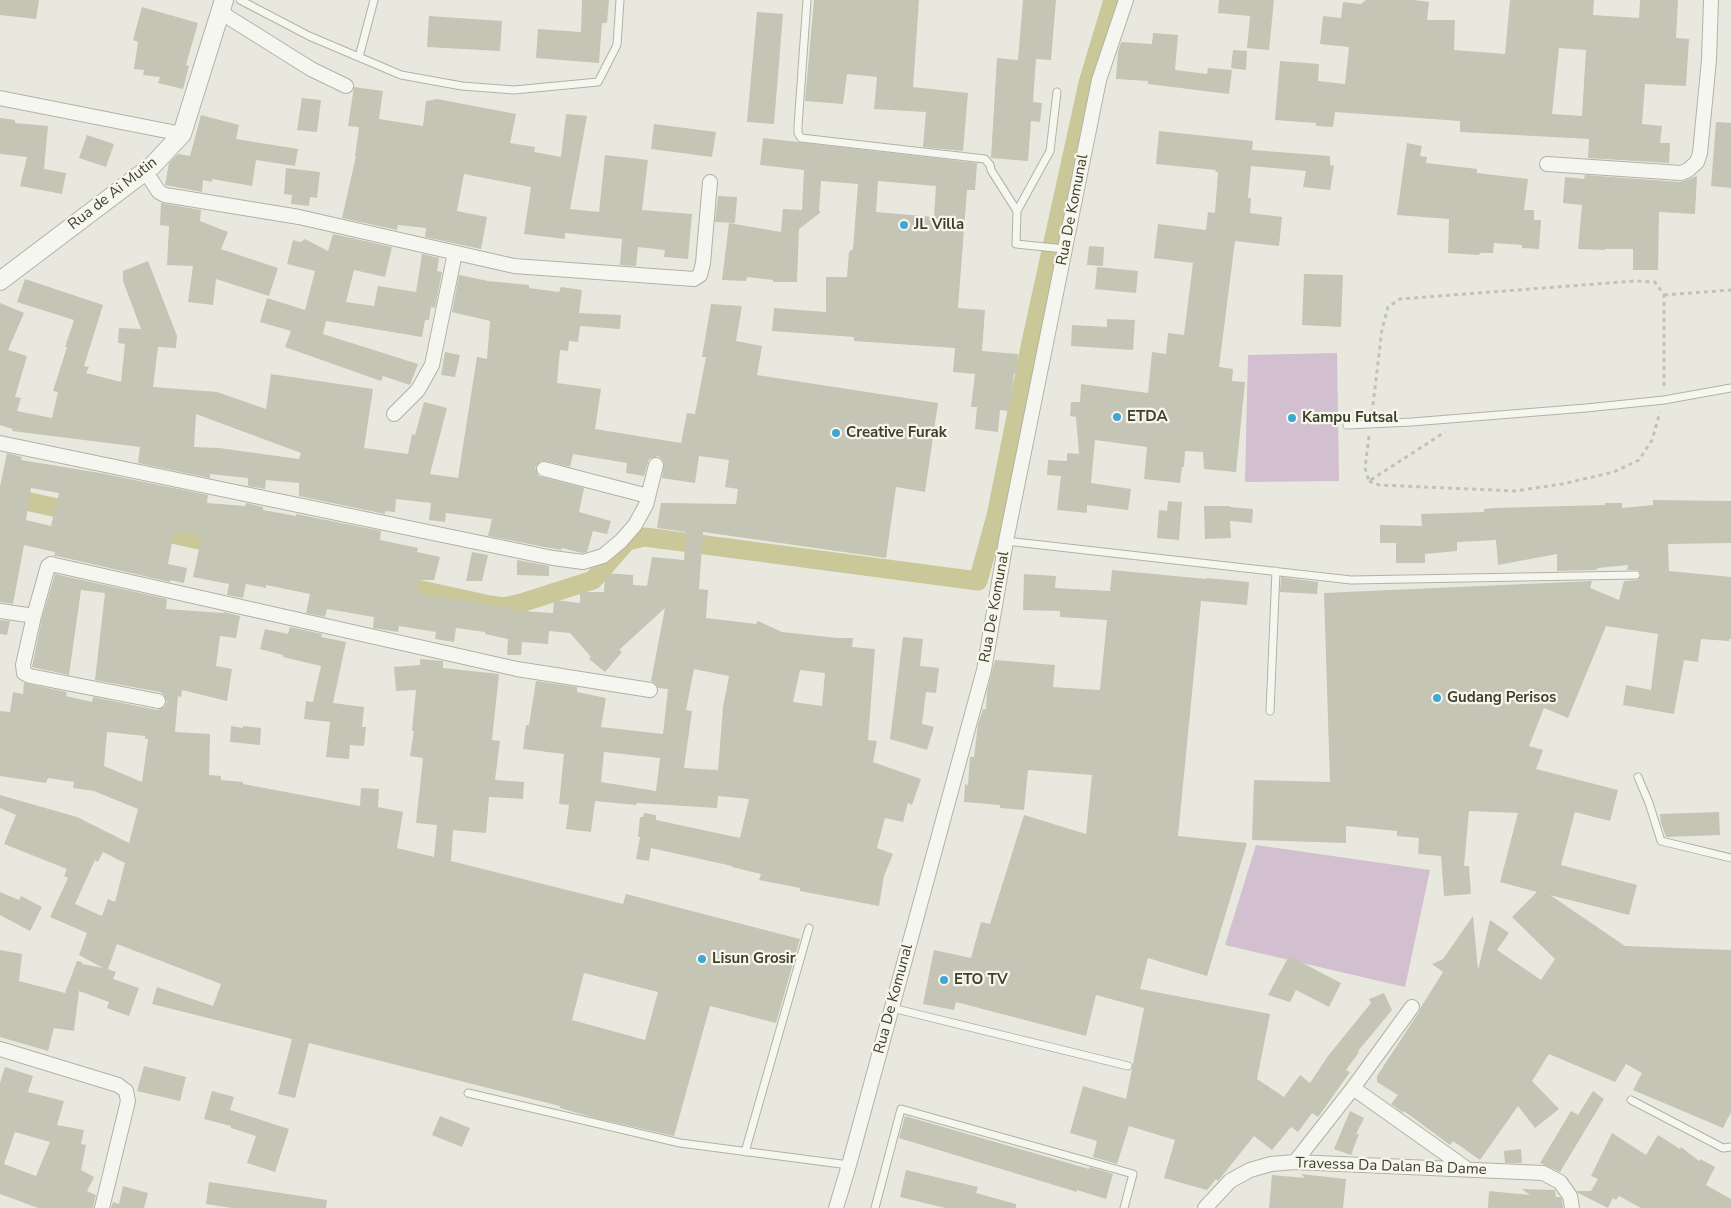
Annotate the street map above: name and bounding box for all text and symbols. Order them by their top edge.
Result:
street label: Rua De Komunal [1053,153,1093,267]
street label: Rua de Ai Mutin [65,154,161,234]
place label: JL Villa [914,216,964,234]
marker: JL Villa [898,219,910,231]
place label: ETDA [1127,408,1168,426]
place label: Kampu Futsal [1302,409,1398,427]
marker: ETDA [1111,411,1123,423]
marker: Kampu Futsal [1286,412,1298,424]
place label: Creative Furak [846,424,947,442]
marker: Creative Furak [830,427,842,439]
street label: Rua De Komunal [976,550,1014,664]
place label: Gudang Perisos [1447,689,1556,707]
marker: Gudang Perisos [1431,692,1443,704]
street label: Rua De Komunal [871,942,917,1056]
place label: Lisun Grosir [712,950,796,968]
marker: Lisun Grosir [696,953,708,965]
place label: ETO TV [954,971,1008,989]
marker: ETO TV [938,974,950,986]
street label: Travessa Da Dalan Ba Dame [1295,1155,1487,1179]

